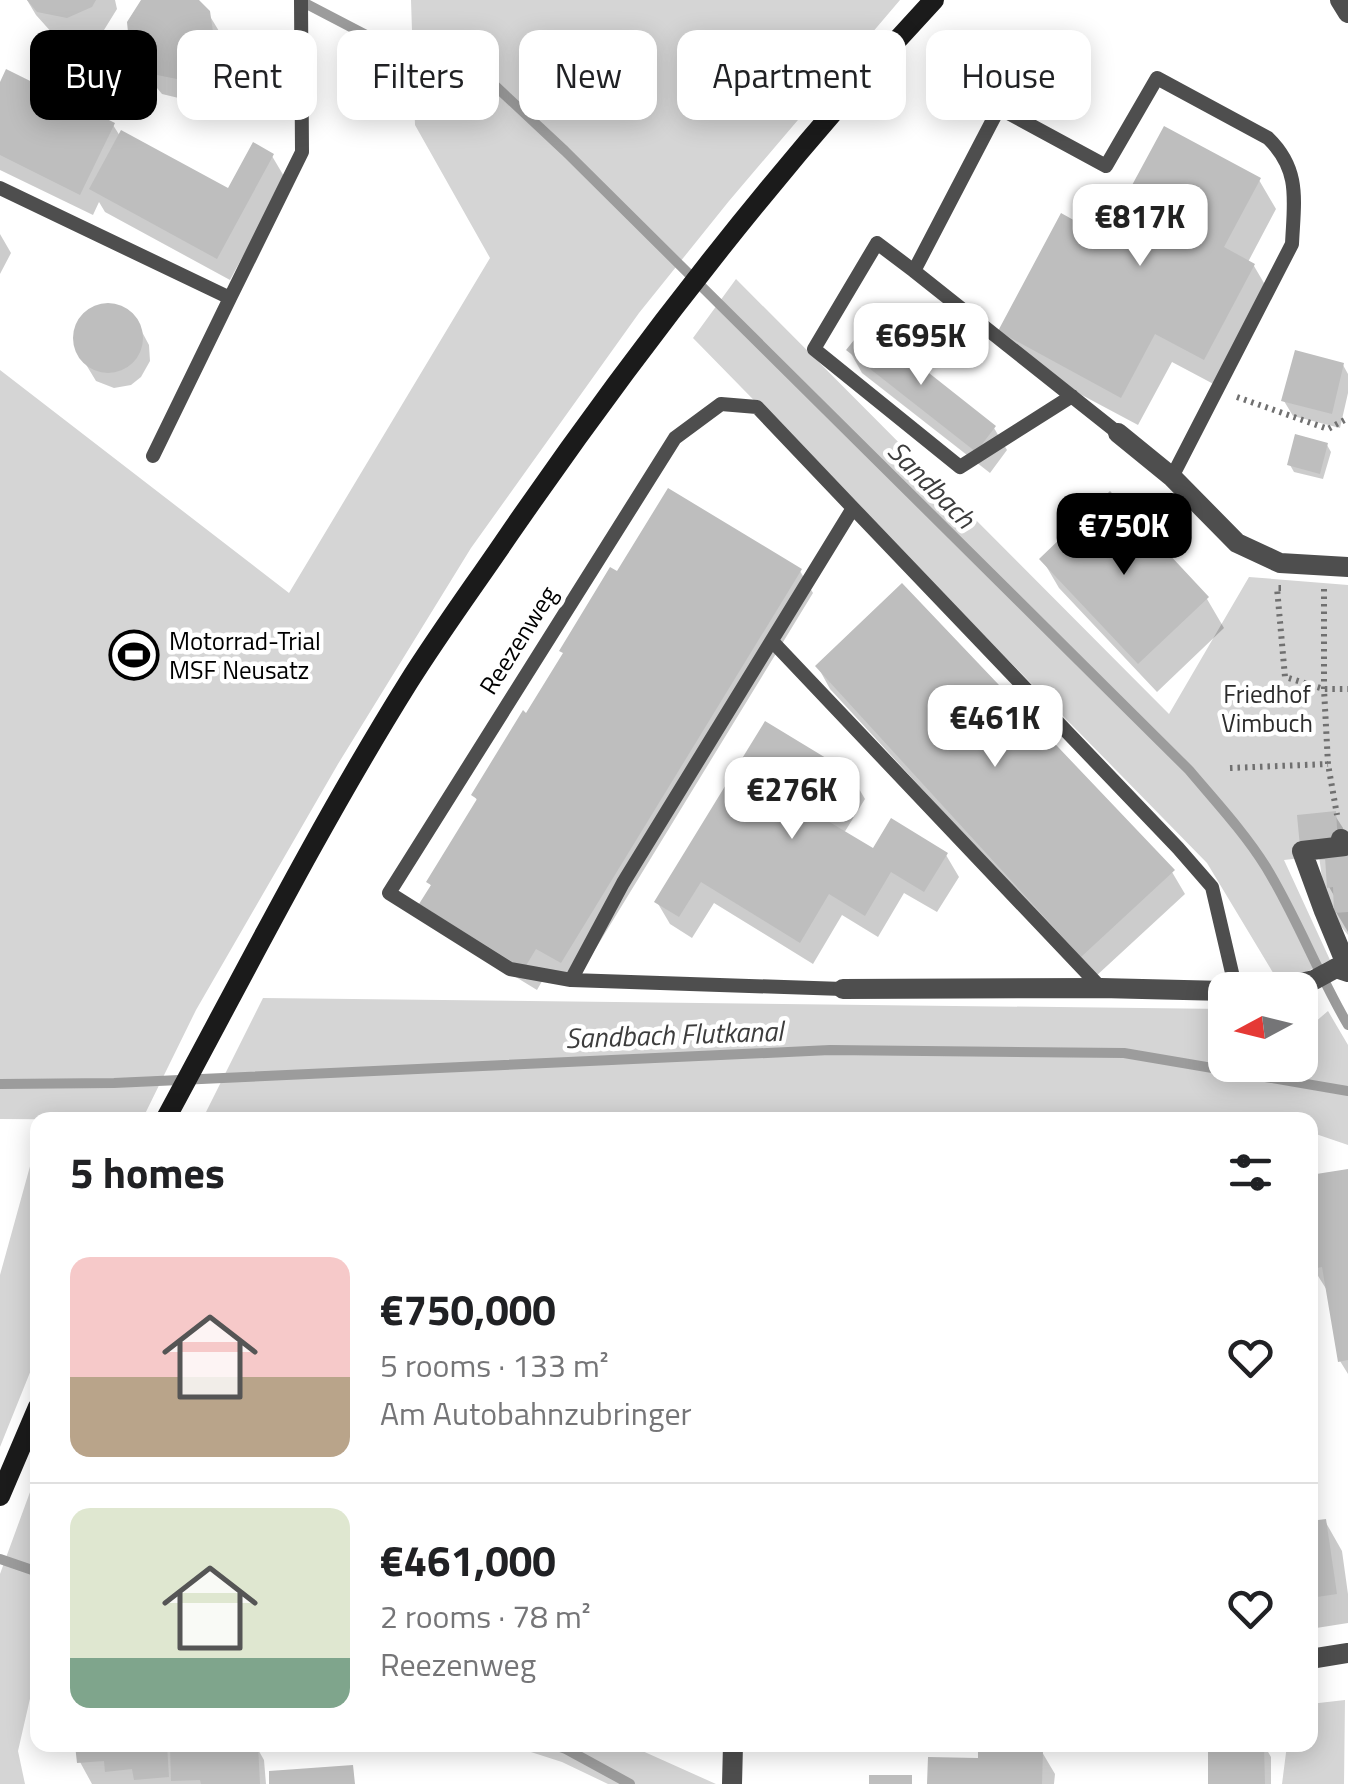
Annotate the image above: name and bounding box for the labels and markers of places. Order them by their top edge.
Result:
pin: €817K [1070,184,1210,269]
pin: €695K [851,303,991,388]
pin: €750K [1054,493,1194,578]
place label: Motorrad-Trial MSF Neusatz [169,622,321,689]
sports icon: Motorrad-Trial MSF Neusatz [108,629,160,681]
pin: €461K [925,685,1065,770]
pin: €276K [722,757,862,842]

